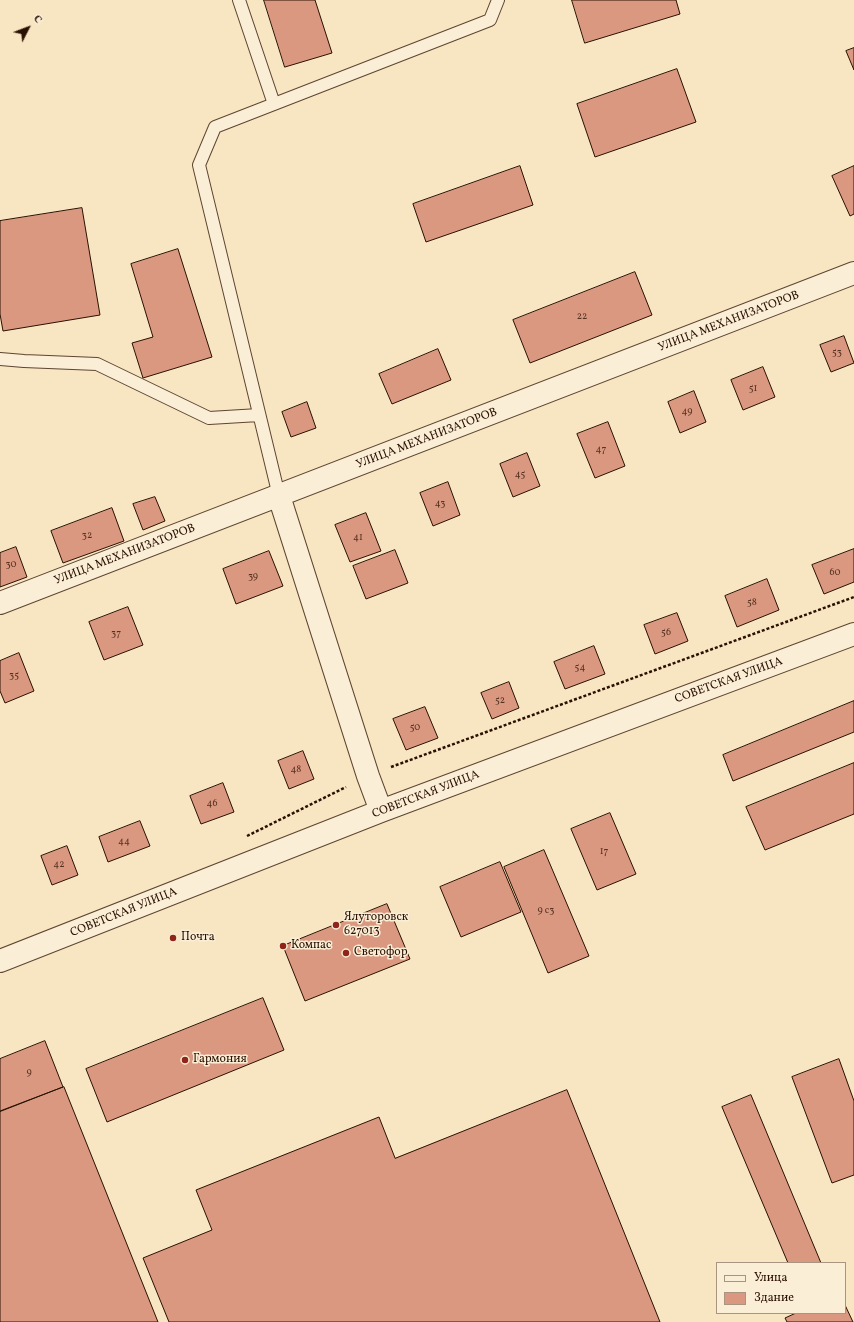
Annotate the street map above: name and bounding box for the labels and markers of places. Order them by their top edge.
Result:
place label: Ялуторовск 627013 [344,911,408,939]
marker: Ялуторовск 627013 [331,920,341,930]
place label: Почта [181,931,215,945]
marker: Почта [168,933,178,943]
place label: Компас [291,939,331,953]
marker: Компас [278,941,288,951]
place label: Светофор [354,946,408,960]
marker: Светофор [341,948,351,958]
place label: Гармония [193,1053,247,1067]
marker: Гармония [180,1055,190,1065]

